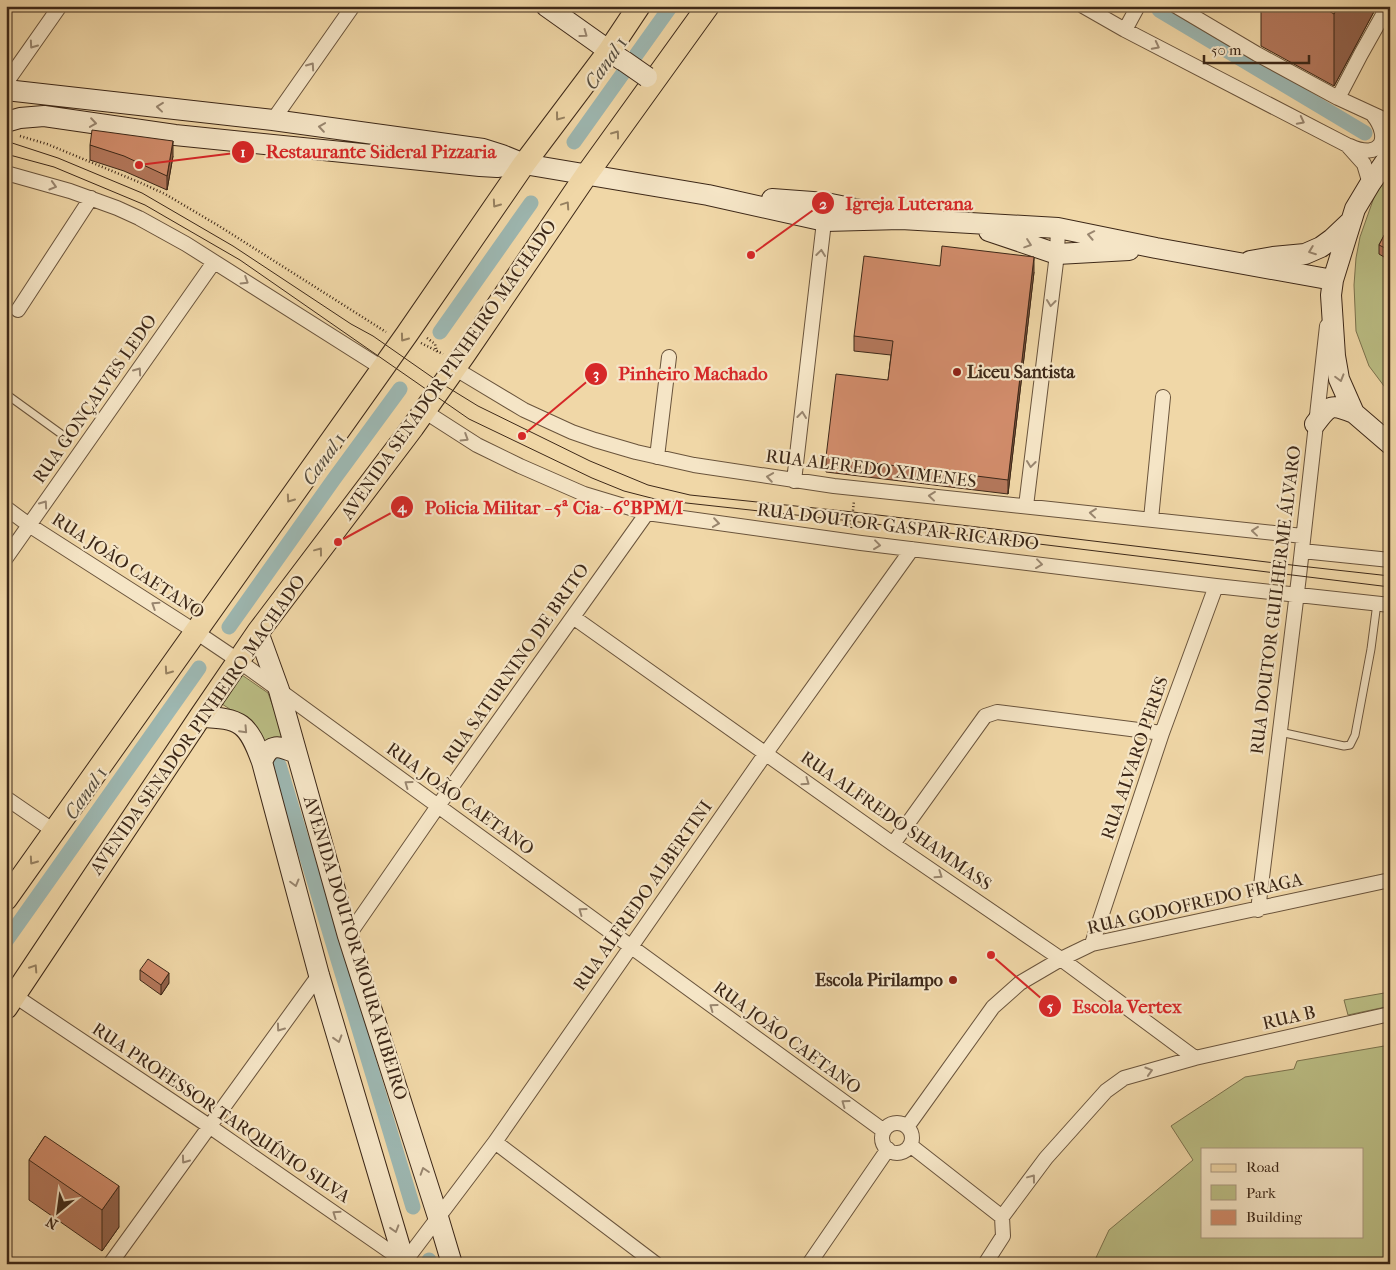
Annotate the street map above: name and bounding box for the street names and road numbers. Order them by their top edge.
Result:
street label: AVENIDA SENADOR PINHEIRO MACHADO [336,216,561,525]
street label: RUA GONÇALVES LEDO [29,311,162,488]
street label: RUA DOUTOR GUILHERME ÁLVARO [1246,444,1305,756]
street label: RUA ALFREDO XIMENES [764,446,978,492]
street label: RUA DOUTOR GASPAR RICARDO [756,499,1040,555]
street label: RUA JOÃO CAETANO [48,508,209,623]
street label: RUA SATURNINO DE BRITO [438,560,594,768]
street label: AVENIDA SENADOR PINHEIRO MACHADO [85,571,310,880]
street label: RUA ALVARO PERES [1097,674,1173,842]
street label: RUA JOÃO CAETANO [382,738,539,860]
street label: RUA ALFREDO SHAMMASS [796,747,996,895]
street label: AVENIDA DOUTOR MOURA RIBEIRO [298,792,411,1103]
street label: RUA ALFREDO ALBERTINI [569,797,717,995]
street label: RUA GODOFREDO FRAGA [1085,869,1305,939]
street label: RUA JOÃO CAETANO [709,977,866,1099]
street label: RUA B [1261,1002,1317,1034]
street label: RUA PROFESSOR TARQUÍNIO SILVA [88,1018,355,1208]

